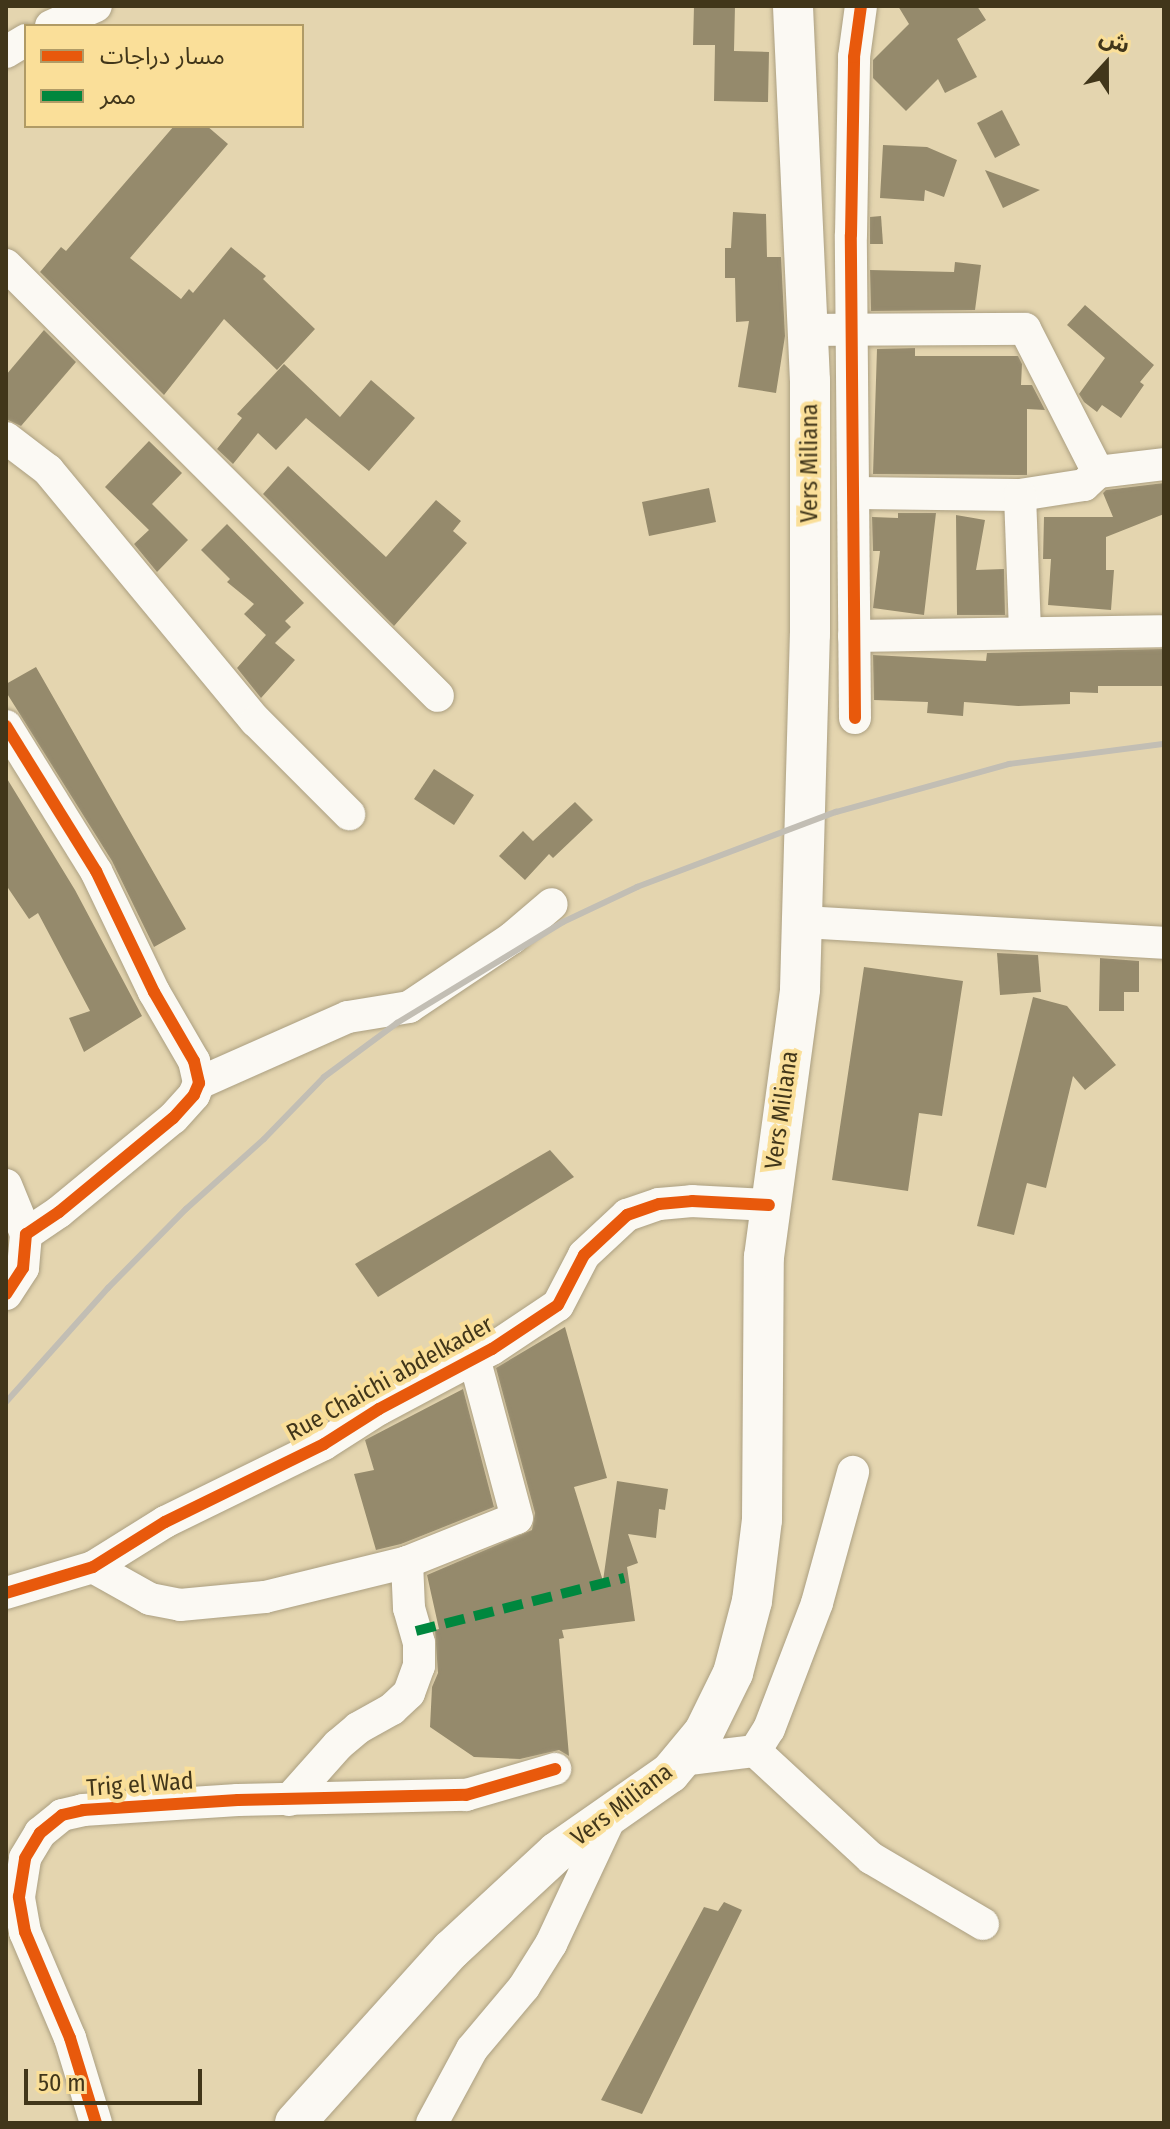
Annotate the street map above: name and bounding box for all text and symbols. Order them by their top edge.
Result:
text: ش [1096,23,1134,59]
legend [24,24,304,128]
north arrow [1066,24,1146,104]
text: مسار دراجات [100,42,225,70]
text: ممر [100,82,136,110]
street label: Vers Miliana [796,403,824,523]
street label: Vers Miliana [759,1049,805,1171]
street label: Rue Chaichi abdelkader [282,1310,498,1448]
street label: Vers Miliana [566,1758,678,1852]
street label: Trig el Wad [85,1767,195,1803]
scale bar [28,2053,206,2103]
text: 50 m [38,2069,86,2097]

